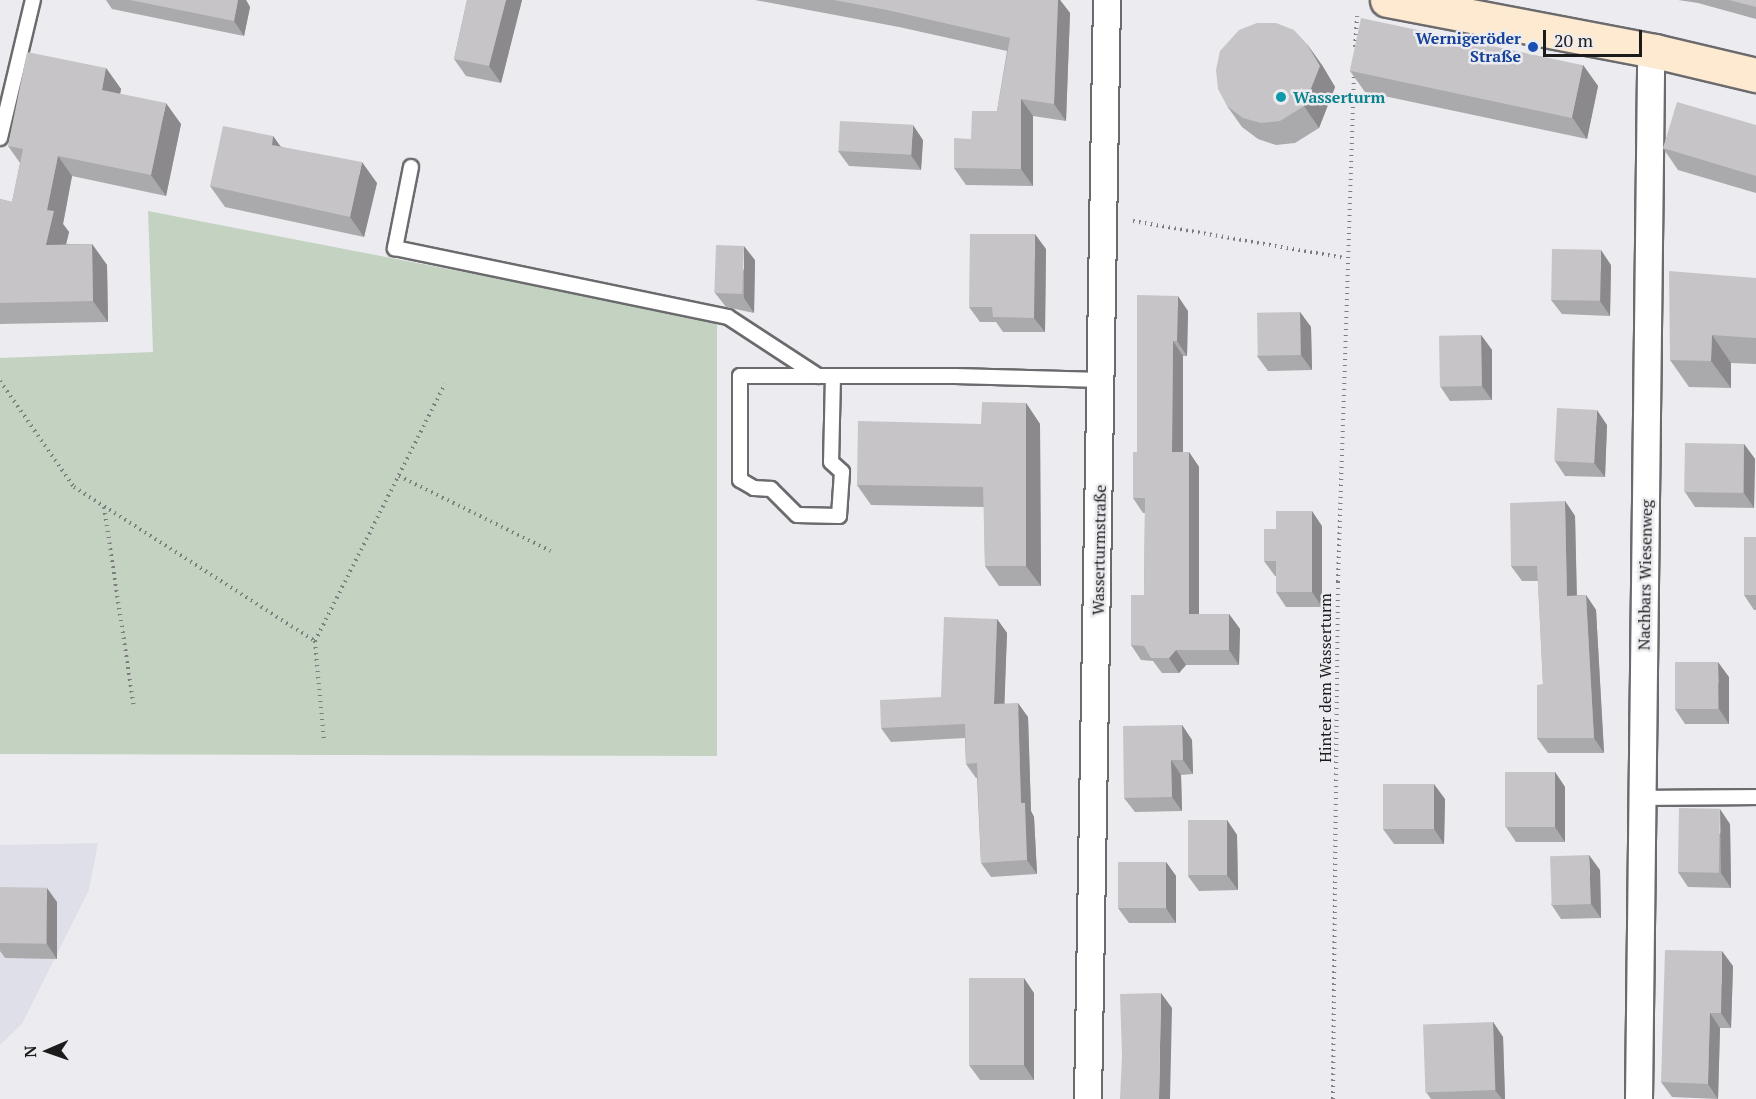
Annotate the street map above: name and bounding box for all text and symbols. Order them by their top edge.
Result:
scale bar [1546,18,1645,56]
place label: Wernigeröder Straße [1416,28,1521,66]
text: 20 m [1554,28,1593,52]
marker: Wernigeröder Straße [1526,40,1540,54]
place label: Wasserturm [1293,87,1385,107]
marker: Wasserturm [1274,90,1288,104]
street label: Wasserturmstraße [1088,485,1110,615]
street label: Nachbars Wiesenweg [1634,500,1656,650]
street label: Hinter dem Wasserturm [1315,593,1335,763]
north arrow [18,1021,78,1081]
text: N [19,1045,41,1058]

